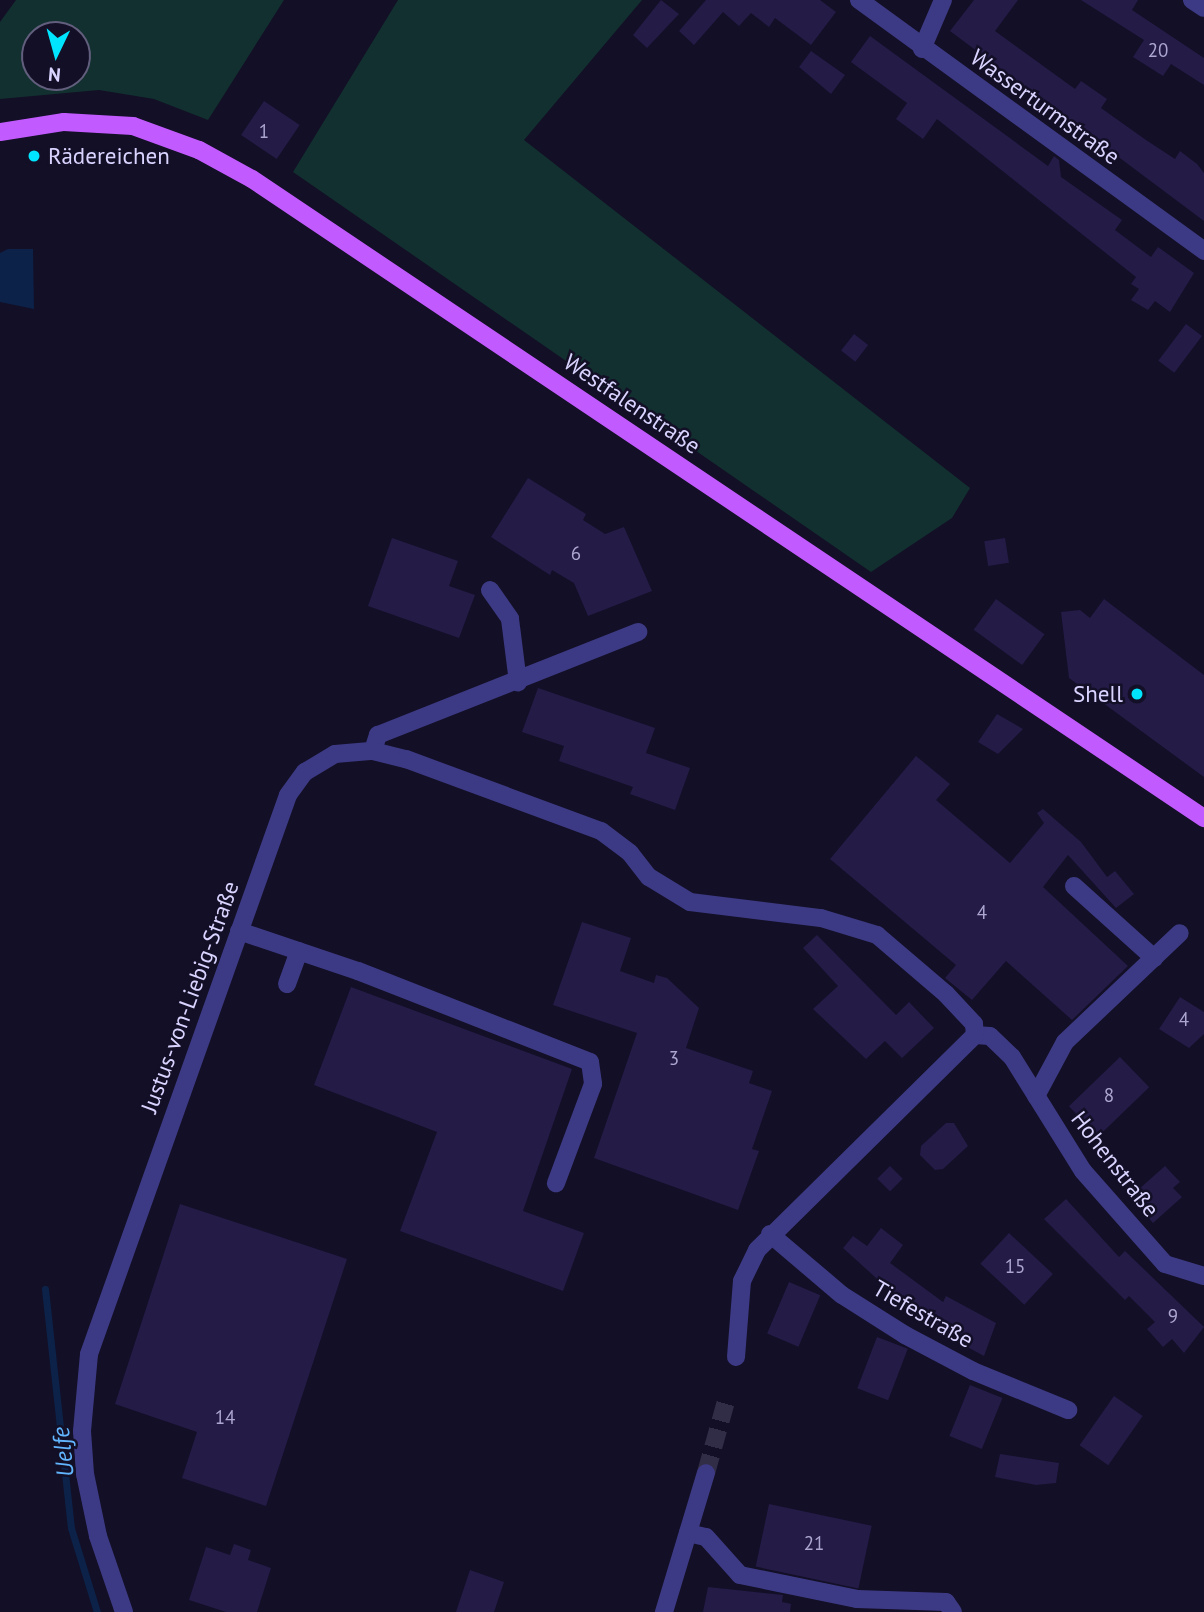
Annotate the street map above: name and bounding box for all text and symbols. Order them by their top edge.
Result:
north arrow [21,21,91,91]
house number: 20 [1148,40,1168,62]
street label: Wasserturmstraße [965,44,1125,170]
text: N [47,62,62,87]
house number: 1 [259,121,269,143]
place label: Rädereichen [48,142,170,170]
marker: Rädereichen [26,148,42,164]
street label: Westfalenstraße [558,348,706,460]
house number: 6 [571,543,581,565]
place label: Shell [1073,680,1123,708]
marker: Shell [1129,686,1145,702]
street label: Justus-von-Liebig-Straße [135,877,245,1117]
house number: 4 [977,902,987,924]
house number: 4 [1179,1009,1189,1031]
house number: 3 [669,1048,679,1070]
house number: 8 [1104,1085,1114,1107]
street label: Hohenstraße [1065,1106,1165,1222]
house number: 15 [1005,1256,1025,1278]
street label: Tiefestraße [868,1274,978,1354]
house number: 9 [1168,1306,1178,1328]
house number: 14 [215,1407,235,1429]
water label: Uelfe [46,1426,80,1478]
house number: 21 [804,1533,824,1555]

